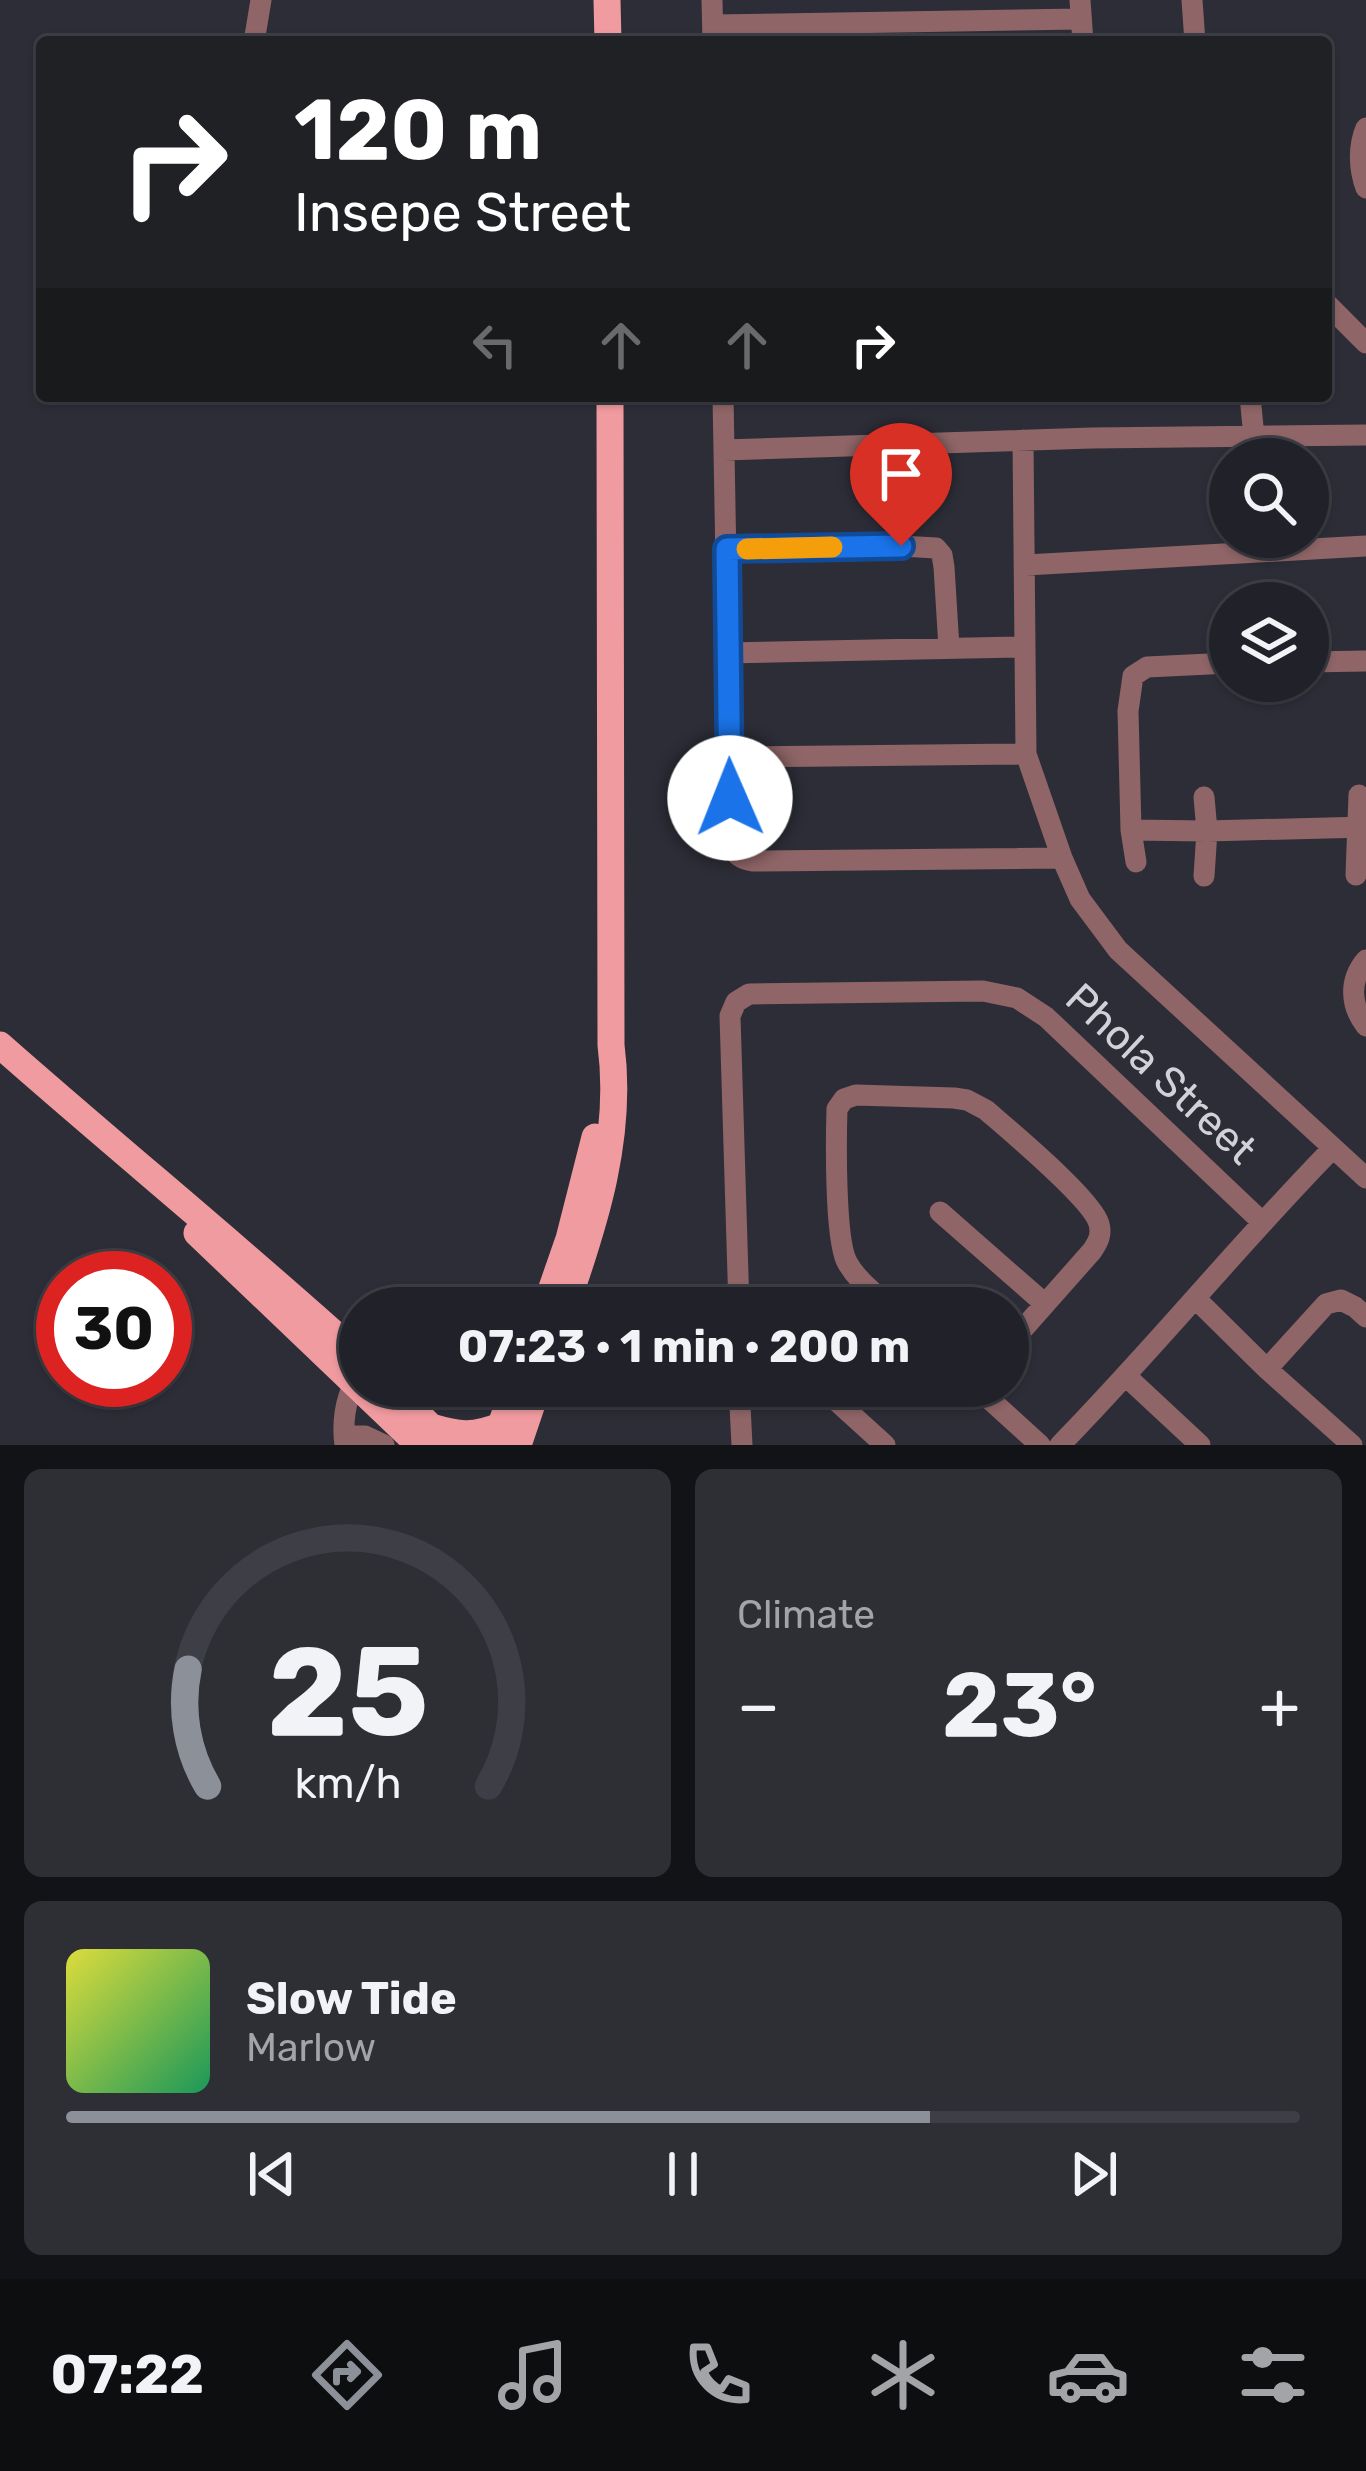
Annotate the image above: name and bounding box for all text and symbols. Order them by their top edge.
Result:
text: 120 m [294,80,542,180]
icon: right [96,84,252,240]
text: Insepe Street [294,181,631,245]
icon: left [462,312,528,378]
icon: ahead [588,312,654,378]
icon: ahead [714,312,780,378]
icon: right [840,312,906,378]
pin [850,423,952,546]
map controls [1209,438,1329,702]
button: search [1209,438,1329,558]
icon: arrive [868,441,934,507]
button: layers [1209,582,1329,702]
position arrow [667,735,793,861]
street label: Phola Street [1056,973,1266,1175]
speed limit sign: 30 [36,1251,192,1407]
text: 07:23 · 1 min · 200 m [458,1320,910,1373]
text: Climate [737,1592,875,1638]
text: 25 [267,1618,428,1766]
text: 23° [942,1652,1097,1759]
text: − [737,1666,780,1745]
text: + [1259,1666,1300,1745]
text: km/h [294,1758,401,1809]
text: Slow Tide [246,1972,457,2025]
text: Marlow [246,2025,376,2071]
icon: previous [239,2141,305,2207]
icon: pause [650,2141,716,2207]
icon: next [1061,2141,1127,2207]
icon: directions [305,2333,389,2417]
icon: music [491,2333,575,2417]
icon: phone [676,2333,760,2417]
icon: climate [861,2333,945,2417]
icon: car [1046,2333,1130,2417]
icon: filters [1231,2333,1315,2417]
text: 07:22 [51,2343,204,2407]

